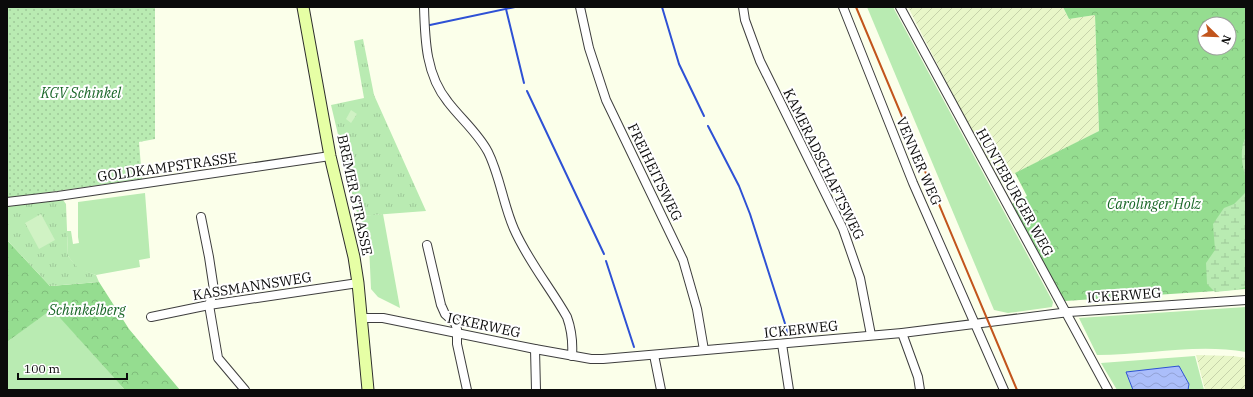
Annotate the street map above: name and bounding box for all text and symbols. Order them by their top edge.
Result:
north arrow [1197,16,1237,56]
text: N [1218,33,1234,47]
park label: KGV Schinkel [40,84,122,102]
street label: KAMERADSCHAFTSWEG [779,85,869,243]
street label: VENNER WEG [892,114,946,208]
street label: FREIHEITSWEG [624,120,686,224]
street label: HUNTEBURGER WEG [972,125,1058,259]
street label: BREMER STRASSE [333,133,377,257]
street label: GOLDKAMPSTRASSE [96,148,238,186]
park label: Carolinger Holz [1107,195,1202,213]
street label: KASSMANNSWEG [191,268,313,304]
street label: ICKERWEG [1086,283,1162,307]
park label: Schinkelberg [47,301,126,319]
street label: ICKERWEG [446,308,522,342]
street label: ICKERWEG [763,316,839,342]
scale bar [18,355,127,381]
text: 100 m [24,361,60,376]

